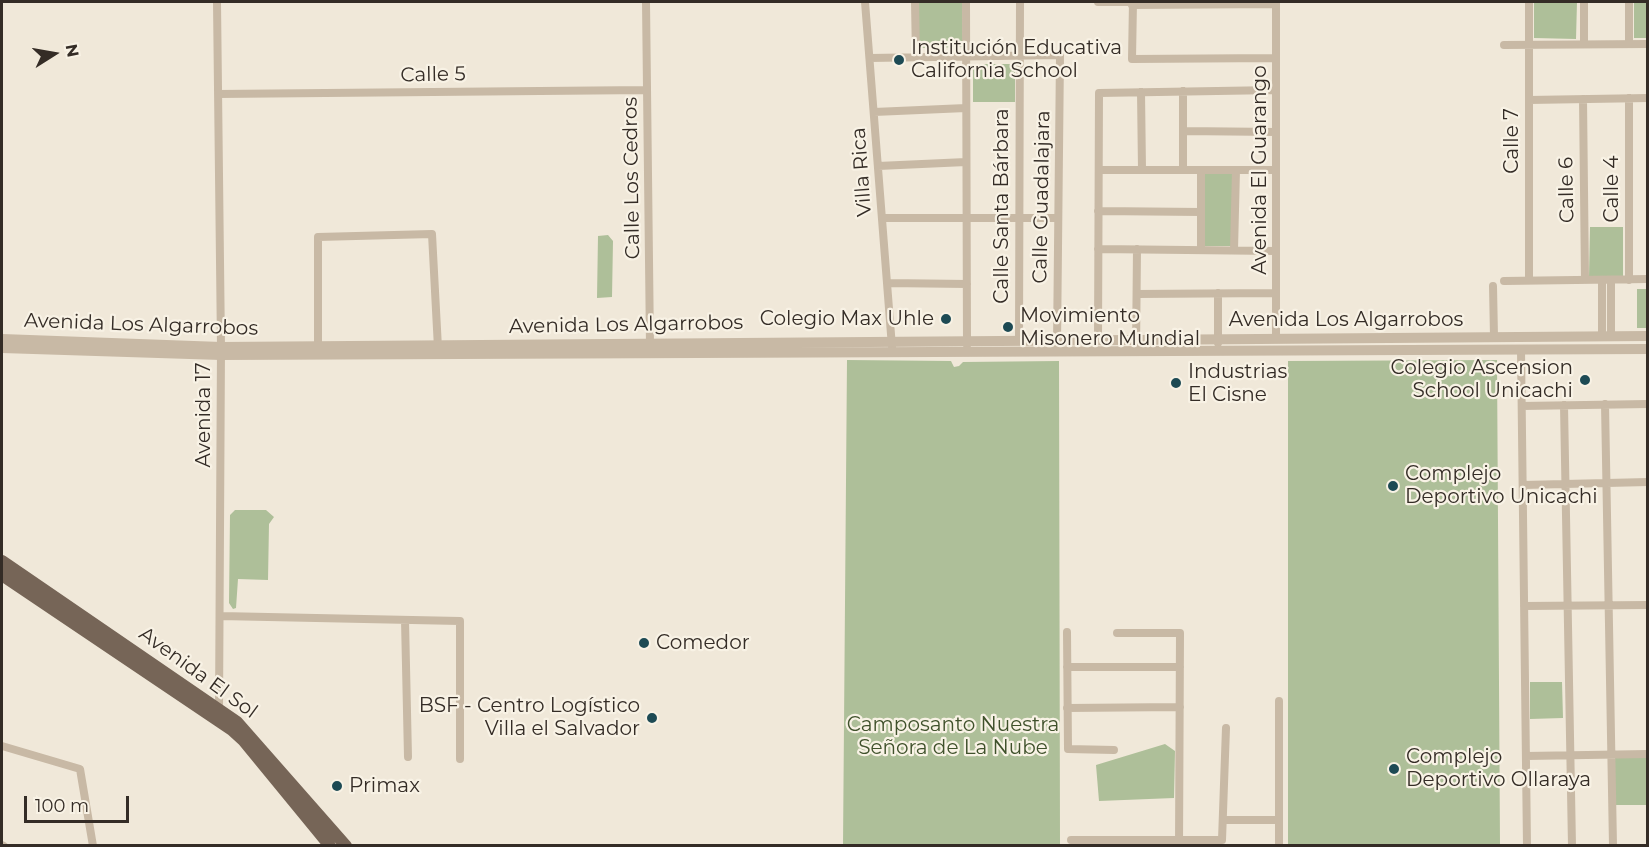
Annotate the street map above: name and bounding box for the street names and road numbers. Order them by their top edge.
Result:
street label: Calle 5 [400,62,466,88]
street label: Avenida El Guarango [1248,65,1272,275]
street label: Calle Los Cedros [619,97,645,259]
street label: Calle Santa Bárbara [990,108,1014,304]
street label: Calle 7 [1500,108,1524,174]
street label: Calle Guadalajara [1028,110,1056,284]
street label: Villa Rica [847,126,877,218]
street label: Calle 4 [1600,155,1624,223]
street label: Calle 6 [1554,157,1580,223]
street label: Avenida Los Algarrobos [1229,308,1463,332]
street label: Avenida Los Algarrobos [23,309,259,341]
street label: Avenida Los Algarrobos [509,311,743,339]
street label: Avenida 17 [192,363,216,467]
street label: Avenida El Sol [134,622,262,724]

